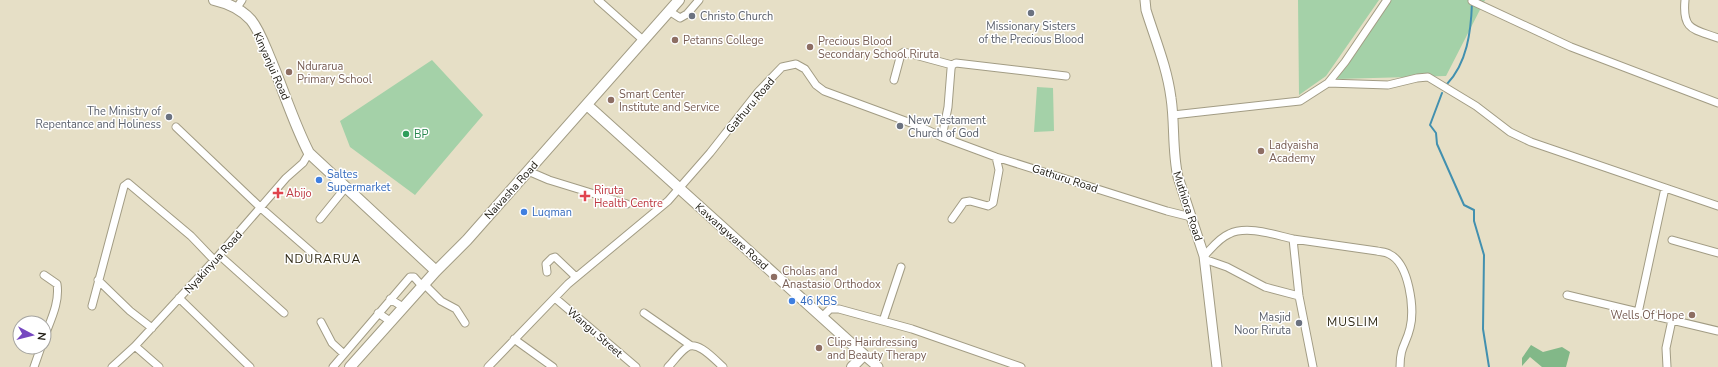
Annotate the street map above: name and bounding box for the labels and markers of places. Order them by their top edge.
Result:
marker: Missionary Sisters of the Precious Blood [1026,8,1036,18]
place label: Christo Church [700,9,773,24]
marker: Christo Church [687,11,697,21]
place label: Missionary Sisters of the Precious Blood [978,19,1084,47]
place label: Petanns College [683,33,764,48]
place label: Precious Blood Secondary School Riruta [818,34,939,62]
marker: Petanns College [670,35,680,45]
marker: Precious Blood Secondary School Riruta [805,42,815,52]
place label: Ndurarua Primary School [297,59,373,87]
marker: Ndurarua Primary School [284,67,294,77]
place label: Smart Center Institute and Service [619,87,720,115]
marker: Smart Center Institute and Service [606,95,616,105]
place label: The Ministry of Repentance and Holiness [36,104,161,132]
marker: The Ministry of Repentance and Holiness [164,112,174,122]
place label: New Testament Church of God [908,113,986,141]
marker: New Testament Church of God [895,121,905,131]
place label: BP [414,127,428,142]
marker: BP [401,129,411,139]
place label: Ladyaisha Academy [1269,138,1319,166]
marker: Ladyaisha Academy [1256,146,1266,156]
place label: Saltes Supermarket [327,167,391,195]
marker: Saltes Supermarket [314,175,324,185]
place label: Riruta Health Centre [594,183,663,211]
place label: Abijo [286,186,312,201]
marker: Abijo [273,188,283,198]
marker: Riruta Health Centre [579,190,591,202]
place label: Luqman [532,205,572,220]
marker: Luqman [519,207,529,217]
place label: Cholas and Anastasio Orthodox [782,264,881,292]
marker: Cholas and Anastasio Orthodox [769,272,779,282]
place label: 46 KBS [800,294,837,309]
marker: 46 KBS [787,296,797,306]
place label: Wells Of Hope [1610,308,1684,323]
place label: Masjid Noor Riruta [1234,310,1291,338]
marker: Wells Of Hope [1687,310,1697,320]
marker: Masjid Noor Riruta [1294,318,1304,328]
place label: Clips Hairdressing and Beauty Therapy [827,335,927,363]
marker: Clips Hairdressing and Beauty Therapy [814,343,824,353]

